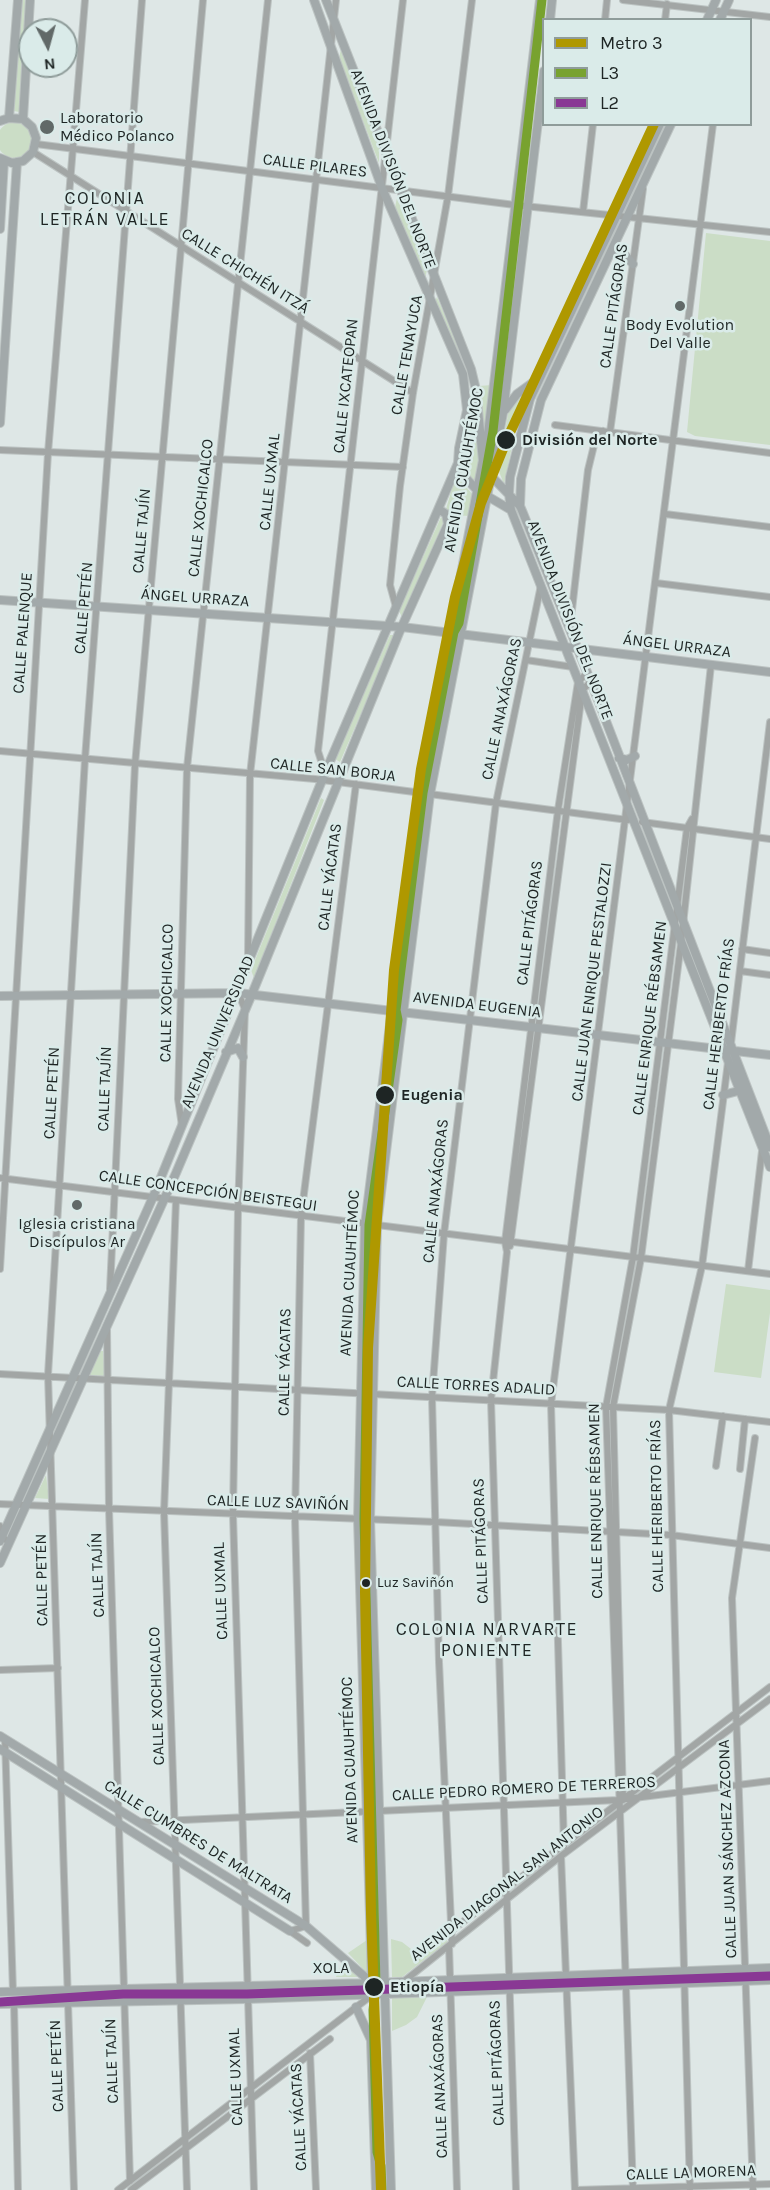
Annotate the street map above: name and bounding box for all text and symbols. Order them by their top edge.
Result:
north arrow [18,18,78,78]
legend [542,18,752,126]
text: Metro 3 [600,32,663,54]
text: N [43,54,56,74]
text: L3 [600,62,619,84]
street label: AVENIDA DIVISIÓN DEL NORTE [346,66,440,272]
text: L2 [600,92,619,114]
place label: Laboratorio Médico Polanco [60,108,174,146]
marker: Laboratorio Médico Polanco [38,118,56,136]
street label: CALLE PILARES [262,150,368,182]
district label: COLONIA LETRÁN VALLE [40,188,170,230]
street label: CALLE CHICHÉN ITZÁ [178,224,312,318]
street label: CALLE PITÁGORAS [596,242,632,370]
street label: CALLE TENAYUCA [387,293,427,417]
marker: Body Evolution Del Valle [673,299,687,313]
place label: Body Evolution Del Valle [626,315,734,353]
street label: CALLE IXCATEOPAN [329,318,363,454]
street label: AVENIDA CUAUHTÉMOC [440,386,488,554]
marker: División del Norte [495,429,517,451]
place label: División del Norte [522,430,657,450]
street label: CALLE UXMAL [255,432,285,532]
street label: CALLE XOCHICALCO [184,438,218,578]
street label: CALLE TAJÍN [129,488,155,574]
street label: AVENIDA DIVISIÓN DEL NORTE [523,517,617,723]
street label: CALLE PETÉN [70,561,98,655]
street label: CALLE PALENQUE [9,572,37,694]
street label: ÁNGEL URRAZA [140,585,250,611]
street label: ÁNGEL URRAZA [622,630,732,662]
street label: CALLE ANAXÁGORAS [478,636,526,782]
street label: CALLE SAN BORJA [269,754,397,786]
street label: CALLE YÁCATAS [314,822,346,932]
street label: CALLE PITÁGORAS [513,859,547,987]
street label: CALLE JUAN ENRIQUE PESTALOZZI [568,861,616,1103]
street label: CALLE ENRIQUE RÉBSAMEN [629,920,671,1116]
street label: CALLE XOCHICALCO [156,923,178,1063]
street label: CALLE HERIBERTO FRÍAS [699,937,739,1111]
street label: AVENIDA UNIVERSIDAD [177,953,259,1111]
street label: AVENIDA EUGENIA [412,988,542,1022]
street label: CALLE PETÉN [40,1046,64,1140]
street label: CALLE TAJÍN [94,1046,116,1132]
marker: Eugenia [374,1084,396,1106]
place label: Eugenia [401,1085,463,1105]
street label: CALLE ANAXÁGORAS [419,1118,453,1264]
street label: CALLE CONCEPCIÓN BEISTEGUI [98,1166,318,1216]
street label: AVENIDA CUAUHTÉMOC [336,1189,364,1357]
marker: Iglesia cristiana Discípulos Ar [70,1198,84,1212]
place label: Iglesia cristiana Discípulos Ar [18,1214,136,1252]
street label: CALLE YÁCATAS [274,1308,296,1416]
street label: CALLE TORRES ADALID [396,1372,556,1400]
street label: CALLE ENRIQUE RÉBSAMEN [585,1403,607,1599]
street label: CALLE HERIBERTO FRÍAS [646,1419,668,1593]
street label: CALLE PITÁGORAS [469,1478,493,1604]
street label: CALLE LUZ SAVIÑÓN [207,1491,349,1515]
street label: CALLE TAJÍN [87,1532,109,1618]
street label: CALLE PETÉN [32,1534,52,1626]
street label: CALLE UXMAL [210,1542,232,1640]
place label: Luz Saviñón [377,1575,454,1591]
marker: Luz Saviñón [360,1577,372,1589]
district label: COLONIA NARVARTE PONIENTE [396,1619,578,1662]
street label: CALLE XOCHICALCO [145,1626,169,1766]
street label: AVENIDA CUAUHTÉMOC [337,1676,363,1844]
street label: CALLE JUAN SÁNCHEZ AZCONA [715,1739,741,1959]
street label: CALLE PEDRO ROMERO DE TERREROS [391,1772,657,1806]
street label: CALLE CUMBRES DE MALTRATA [100,1776,296,1908]
street label: AVENIDA DIAGONAL SAN ANTONIO [407,1803,607,1965]
street label: XOLA [312,1958,350,1978]
marker: Etiopía [363,1976,385,1998]
place label: Etiopía [390,1977,444,1997]
street label: CALLE PITÁGORAS [485,2000,509,2126]
street label: CALLE ANAXÁGORAS [428,2013,452,2159]
street label: CALLE TAJÍN [101,2018,123,2104]
street label: CALLE PETÉN [46,2019,68,2113]
street label: CALLE UXMAL [225,2028,247,2126]
street label: CALLE YÁCATAS [287,2062,311,2172]
street label: CALLE LA MORENA [626,2161,756,2185]

